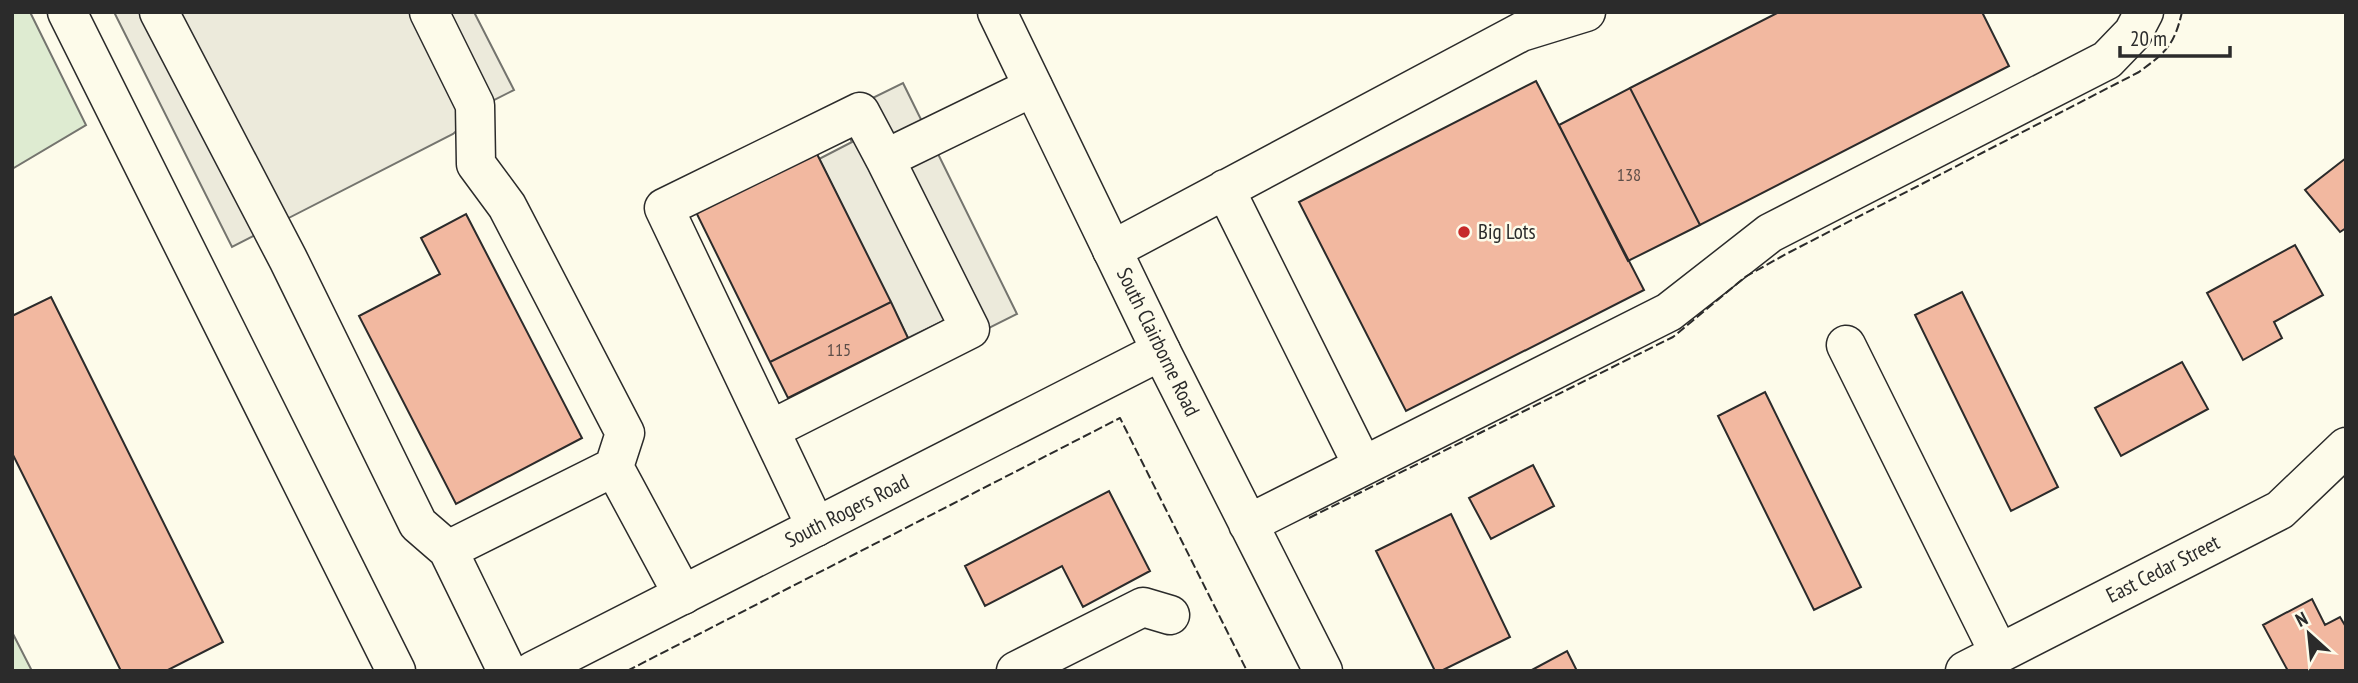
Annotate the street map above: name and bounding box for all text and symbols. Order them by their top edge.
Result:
scale bar [2120,14,2230,58]
text: 20 m [2130,25,2167,52]
house number: 138 [1617,163,1641,186]
place label: Big Lots [1478,218,1536,245]
marker: Big Lots [1456,224,1472,240]
street label: South Clairborne Road [1111,263,1206,420]
house number: 115 [827,338,851,361]
street label: South Rogers Road [780,468,913,553]
street label: East Cedar Street [2102,528,2224,609]
north arrow [2274,599,2344,669]
text: N [2291,606,2311,632]

